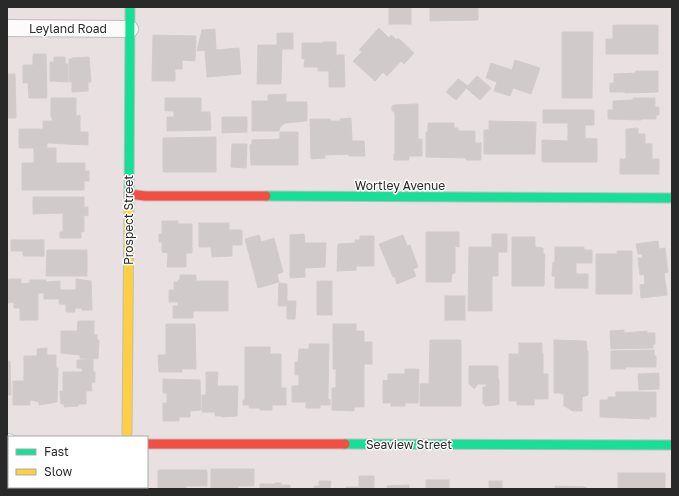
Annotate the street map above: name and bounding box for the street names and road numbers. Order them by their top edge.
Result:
street label: Leyland Road [29,21,107,36]
street label: Prospect Street [121,175,136,265]
street label: Wortley Avenue [355,178,445,193]
street label: Seaview Street [366,437,452,452]

